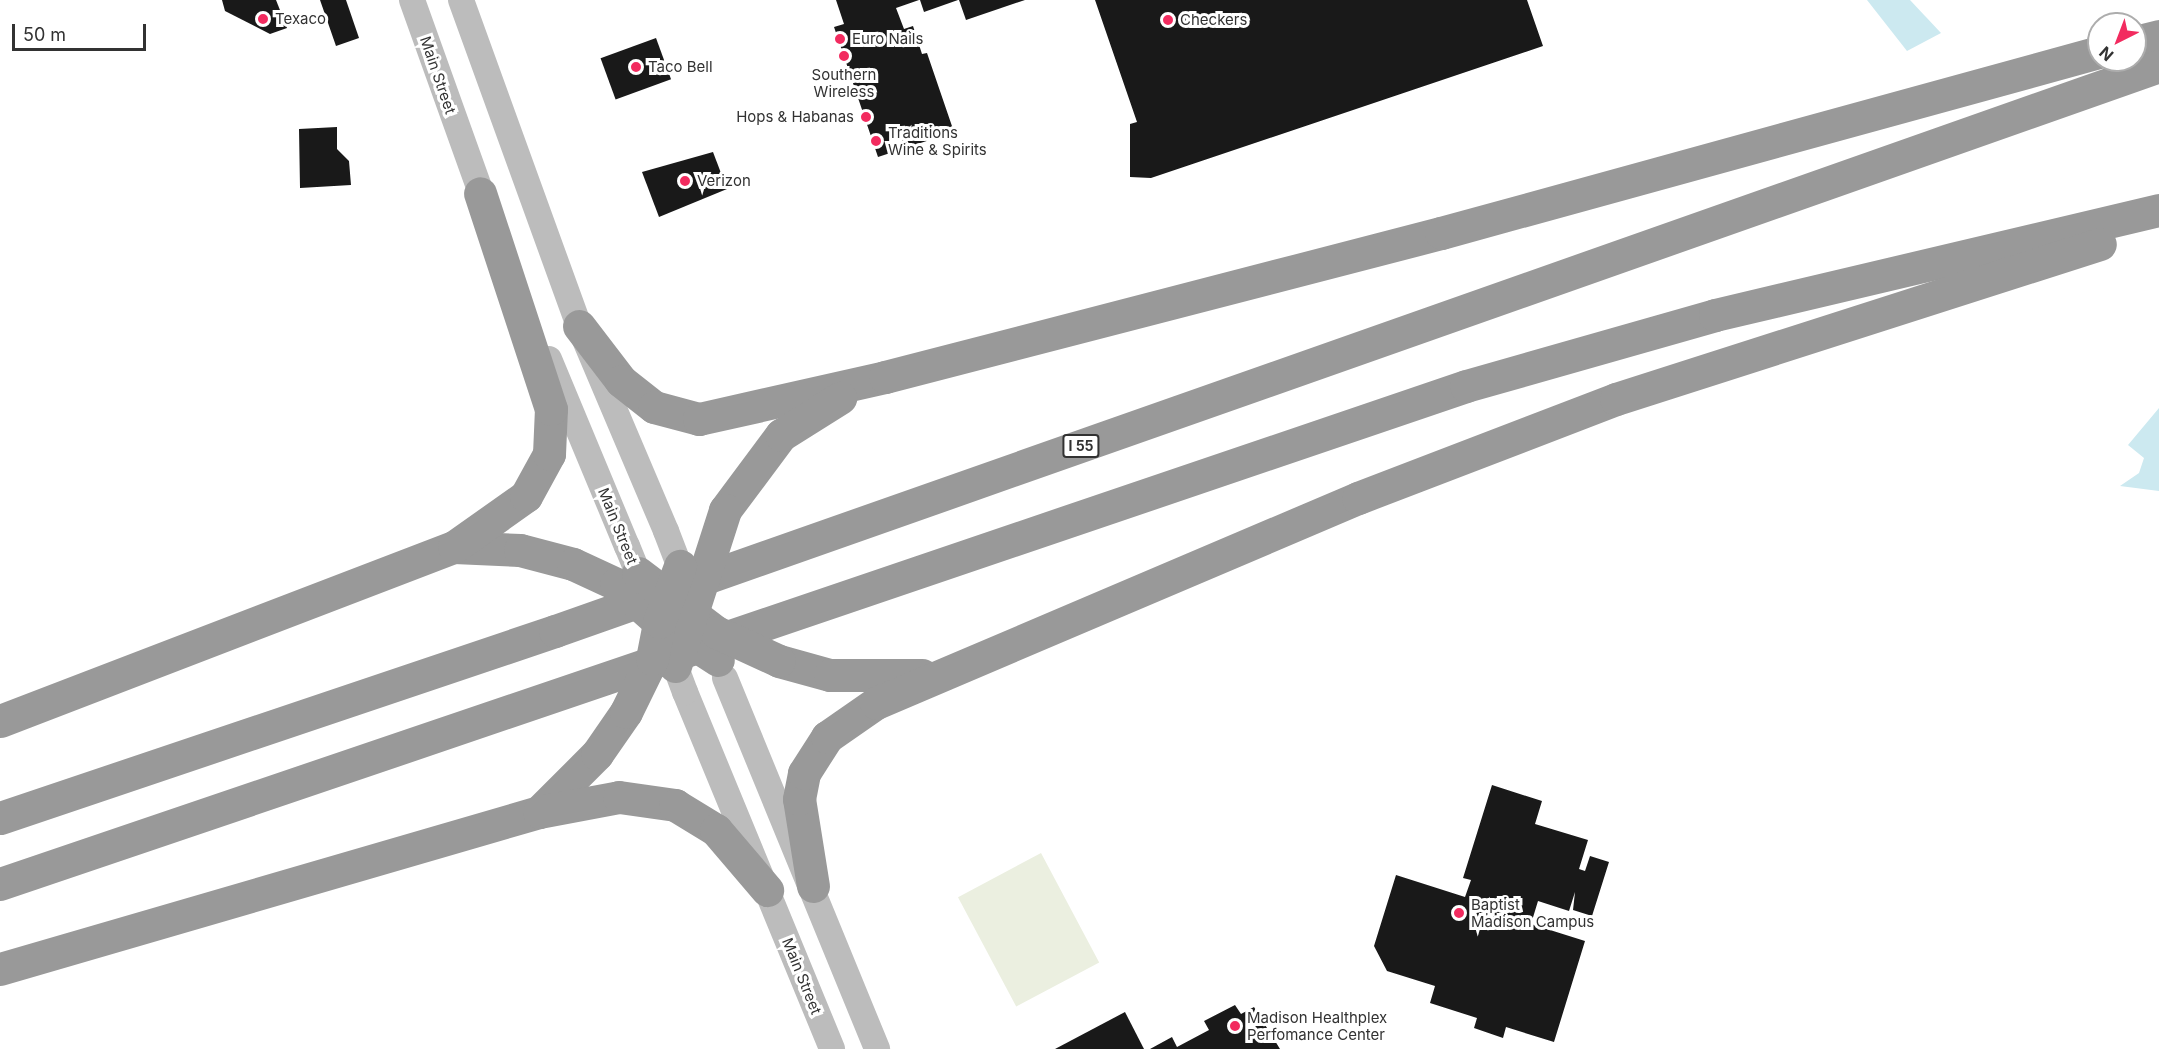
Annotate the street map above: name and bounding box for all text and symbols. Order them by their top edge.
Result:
place label: Texaco [275,10,326,28]
place label: Checkers [1180,11,1247,29]
scale bar [15,12,148,50]
marker: Texaco [256,12,270,26]
north arrow [2087,12,2147,72]
marker: Checkers [1161,13,1175,27]
text: 50 m [23,24,66,45]
place label: Euro Nails [852,30,923,48]
marker: Euro Nails [833,32,847,46]
street label: Main Street [416,34,460,116]
text: N [2095,42,2118,65]
marker: Southern Wireless [837,49,851,63]
place label: Taco Bell [648,58,713,76]
marker: Taco Bell [629,60,643,74]
place label: Southern Wireless [812,65,876,100]
place label: Hops & Habanas [736,108,854,126]
marker: Hops & Habanas [859,110,873,124]
place label: Traditions Wine & Spirits [888,123,987,158]
marker: Traditions Wine & Spirits [869,134,883,148]
place label: Verizon [697,172,751,190]
marker: Verizon [678,174,692,188]
road number: I 55 [1062,435,1100,457]
street label: Main Street [594,485,642,567]
place label: Baptist Madison Campus [1471,895,1594,930]
marker: Baptist Madison Campus [1452,906,1466,920]
street label: Main Street [778,935,826,1017]
place label: Madison Healthplex Perfomance Center [1247,1008,1387,1043]
marker: Madison Healthplex Perfomance Center [1228,1019,1242,1033]

